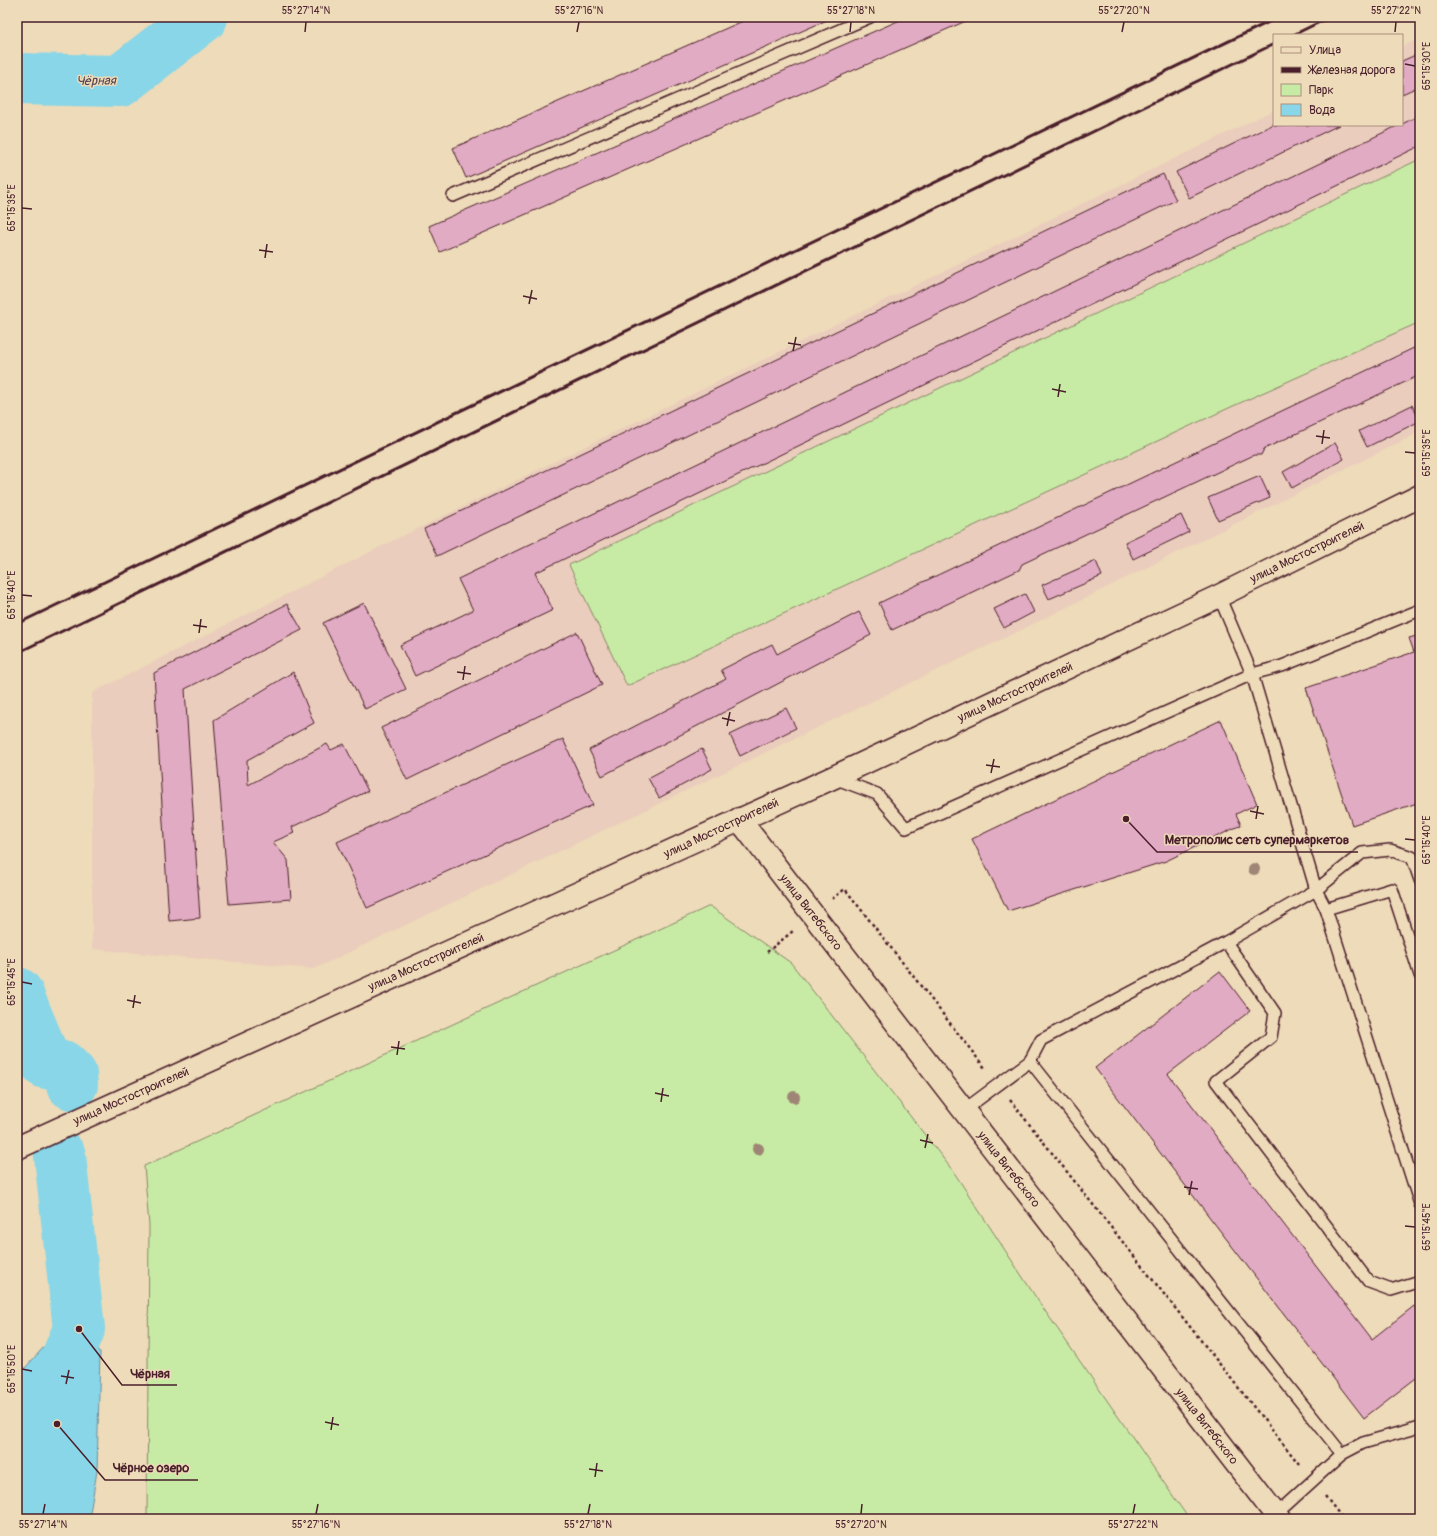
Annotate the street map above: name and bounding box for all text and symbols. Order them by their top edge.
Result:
text: 55°27'14"N [282,5,331,17]
text: 55°27'16"N [555,5,604,17]
text: 55°27'18"N [827,5,875,17]
text: 55°27'20"N [1098,5,1150,17]
text: 55°27'22"N [1371,5,1421,17]
legend [1273,34,1403,126]
text: 65°15'30"E [1421,42,1433,90]
text: Улица [1309,43,1341,58]
text: Железная дорога [1307,63,1396,78]
water label: Чёрная [76,73,118,89]
text: Парк [1309,83,1334,98]
text: Вода [1309,103,1335,118]
text: 65°15'35"E [6,184,18,232]
text: 65°15'35"E [1421,429,1433,477]
street label: улица Мостостроителей [1247,518,1367,587]
text: 65°15'40"E [6,571,18,619]
street label: улица Мостостроителей [954,659,1075,726]
street label: улица Мостостроителей [660,795,781,862]
text: 65°15'40"E [1421,816,1433,864]
callout: Метрополис cеть супермаркетов [1157,827,1358,852]
text: Метрополис cеть супермаркетов [1165,832,1349,848]
street label: улица Витебского [776,870,845,954]
street label: улица Мостостроителей [365,930,487,995]
text: 65°15'45"E [6,958,18,1006]
street label: улица Мостостроителей [70,1064,192,1129]
street label: улица Витебского [974,1127,1043,1211]
text: 65°15'45"E [1421,1203,1433,1251]
text: 65°15'50"E [6,1345,18,1393]
callout: Чёрная [122,1360,177,1385]
text: Чёрная [130,1366,170,1382]
street label: улица Витебского [1172,1384,1241,1468]
callout: Чёрное озеро [105,1455,198,1480]
text: Чёрное озеро [113,1460,189,1476]
text: 55°27'14"N [19,1519,68,1531]
text: 55°27'16"N [292,1519,341,1531]
text: 55°27'18"N [564,1519,612,1531]
text: 55°27'20"N [835,1519,887,1531]
text: 55°27'22"N [1108,1519,1158,1531]

